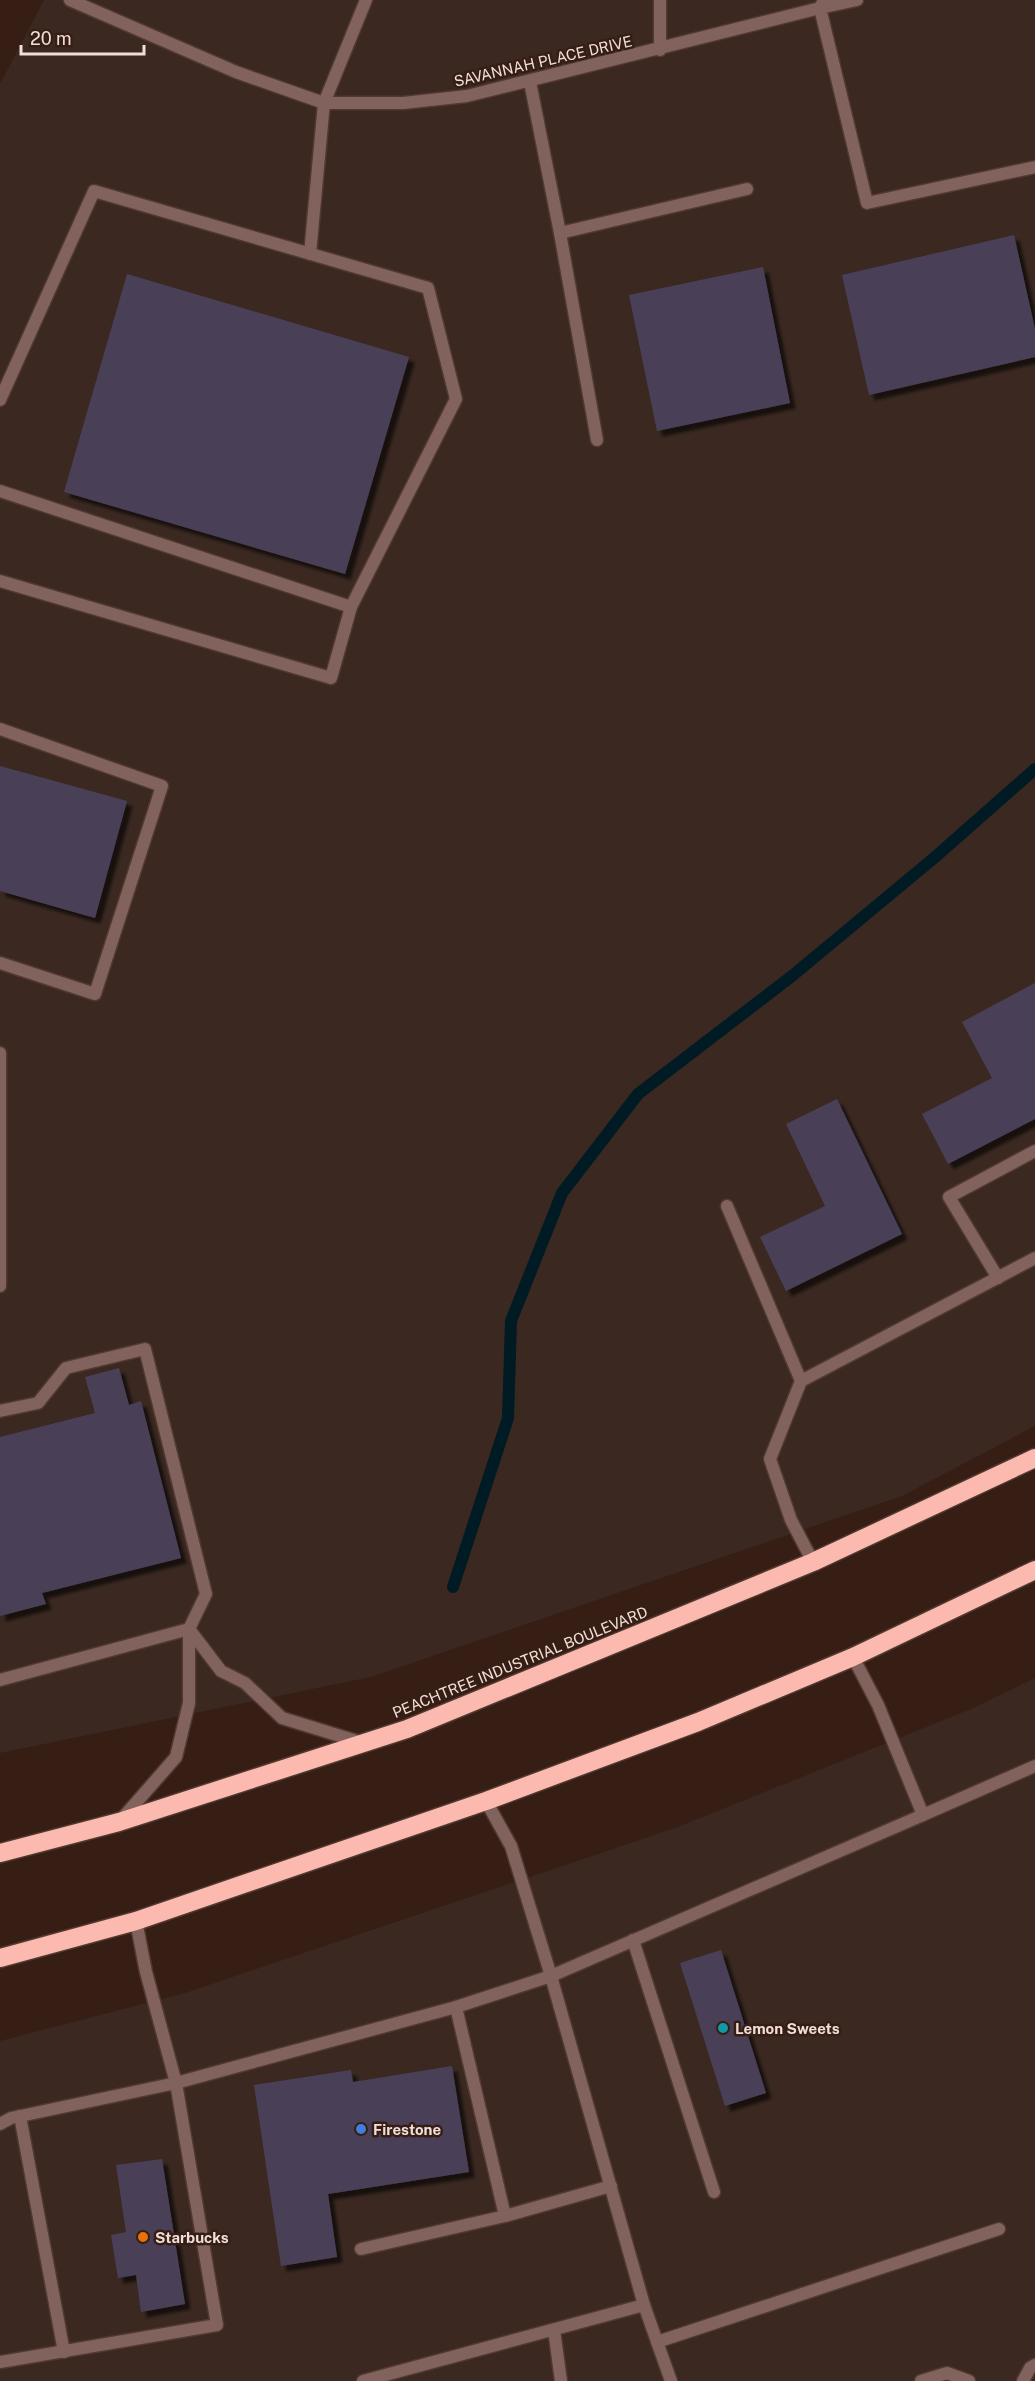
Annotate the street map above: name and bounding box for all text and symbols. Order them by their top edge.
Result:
scale bar [21,18,144,56]
text: 20 m [30,28,72,49]
street label: SAVANNAH PLACE DRIVE [452,32,634,90]
street label: PEACHTREE INDUSTRIAL BOULEVARD [390,1603,650,1721]
place label: Lemon Sweets [735,2020,840,2037]
marker: Lemon Sweets [716,2021,730,2035]
place label: Firestone [373,2121,441,2138]
marker: Firestone [354,2122,368,2136]
place label: Starbucks [155,2229,229,2246]
marker: Starbucks [136,2230,150,2244]

